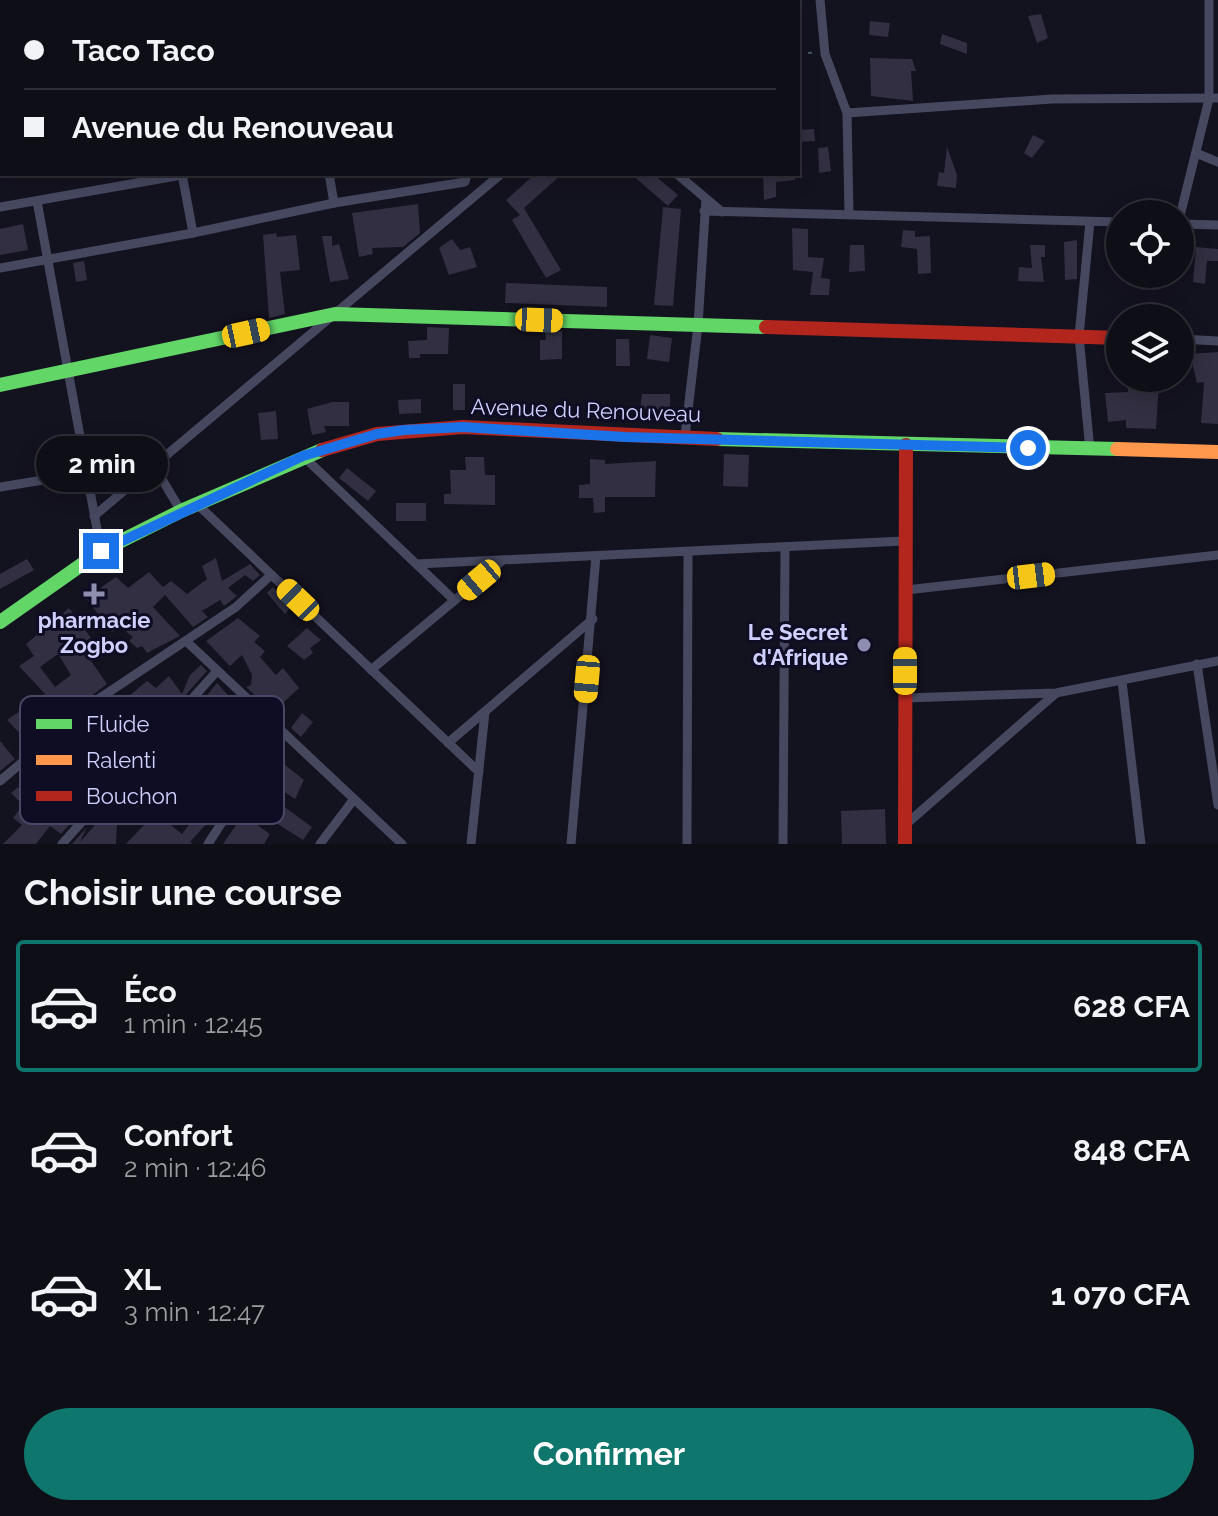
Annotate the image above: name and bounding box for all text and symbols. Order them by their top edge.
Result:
text: Taco Taco [72,33,215,68]
text: Avenue du Renouveau [72,110,394,145]
map controls [1106,200,1194,392]
button: locate [1106,200,1194,288]
button: layers [1106,304,1194,392]
car [515,307,563,333]
car [220,316,272,350]
street label: Avenue du Renouveau [470,393,702,427]
route start [1010,430,1046,466]
callout: 2 min [35,435,167,491]
text: 2 min [68,449,136,479]
route end [83,533,119,569]
car [453,555,505,605]
car [1006,561,1056,591]
car [272,575,324,625]
marker: pharmacie Zogbo [85,585,103,603]
place label: pharmacie Zogbo [38,607,150,658]
place label: Le Secret d'Afrique [748,619,849,670]
marker: Le Secret d'Afrique [855,636,873,654]
car [893,647,917,695]
car [573,654,601,704]
legend [20,696,284,824]
text: Fluide [86,711,149,737]
text: Ralenti [86,747,156,773]
text: Bouchon [86,783,178,809]
text: Choisir une course [24,871,342,913]
icon: car [28,970,100,1042]
text: Éco [124,974,177,1009]
text: 628 CFA [1073,989,1190,1024]
text: 1 min · 12:45 [124,1009,263,1039]
icon: car [28,1114,100,1186]
text: Confort [124,1118,233,1153]
text: 848 CFA [1073,1133,1190,1168]
text: 2 min · 12:46 [124,1153,267,1183]
icon: car [28,1258,100,1330]
text: XL [124,1262,161,1297]
text: 1 070 CFA [1051,1277,1190,1312]
text: 3 min · 12:47 [124,1297,265,1327]
button: Confirmer [24,1408,1194,1500]

